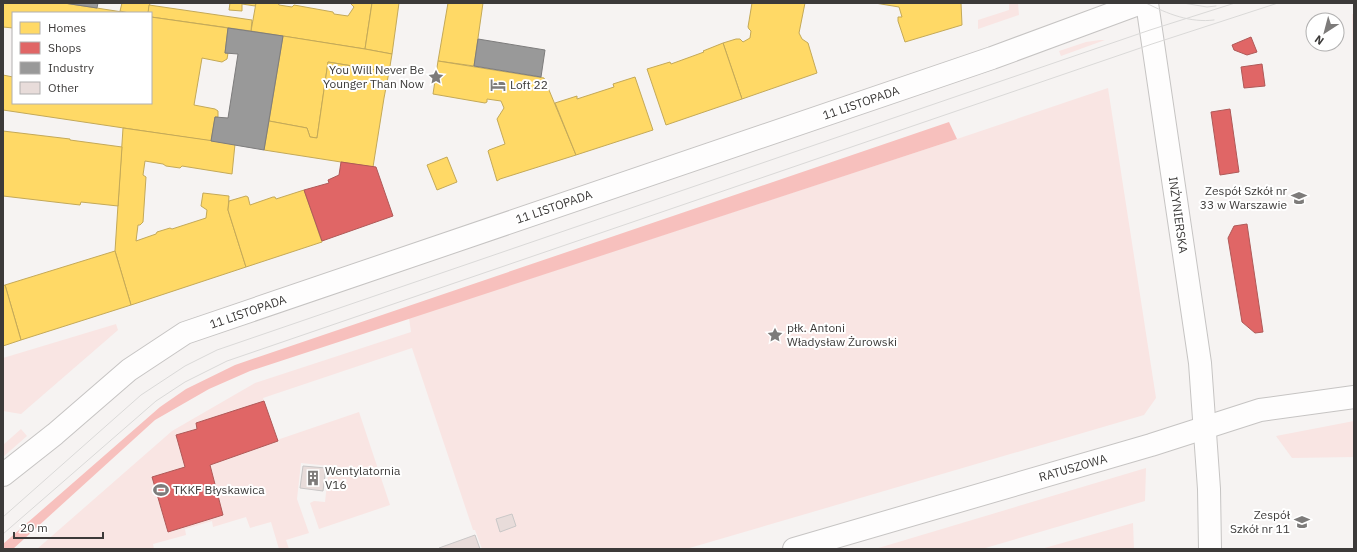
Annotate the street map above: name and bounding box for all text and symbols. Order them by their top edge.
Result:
legend [12,12,152,104]
north arrow [1305,12,1345,52]
text: Homes [48,20,86,35]
text: N [1312,32,1326,48]
text: Shops [48,40,81,55]
text: Industry [48,60,94,75]
place label: You Will Never Be Younger Than Now [323,62,424,91]
place icon: You Will Never Be Younger Than Now [427,68,445,86]
hotel icon: Loft 22 [489,76,507,94]
place label: Loft 22 [510,77,548,92]
text: Other [48,80,79,95]
street label: 11 LISTOPADA [821,82,901,123]
street label: INŻYNIERSKA [1166,175,1191,255]
place label: Zespół Szkół nr 33 w Warszawie [1200,183,1288,212]
street label: 11 LISTOPADA [514,186,594,227]
school or university icon: Zespół Szkół nr 33 w Warszawie [1290,189,1308,207]
street label: 11 LISTOPADA [208,291,288,332]
place label: płk. Antoni Władysław Żurowski [787,320,897,349]
place icon: płk. Antoni Władysław Żurowski [766,326,784,344]
street label: RATUSZOWA [1037,451,1109,484]
place label: Wentylatornia V16 [325,463,401,492]
building icon: Wentylatornia V16 [304,469,322,487]
sports icon: TKKF Błyskawica [152,481,170,499]
place label: TKKF Błyskawica [173,482,265,497]
place label: Zespół Szkół nr 11 [1230,507,1291,536]
school or university icon: Zespół Szkół nr 11 [1293,513,1311,531]
scale bar [14,514,103,540]
text: 20 m [20,520,48,535]

